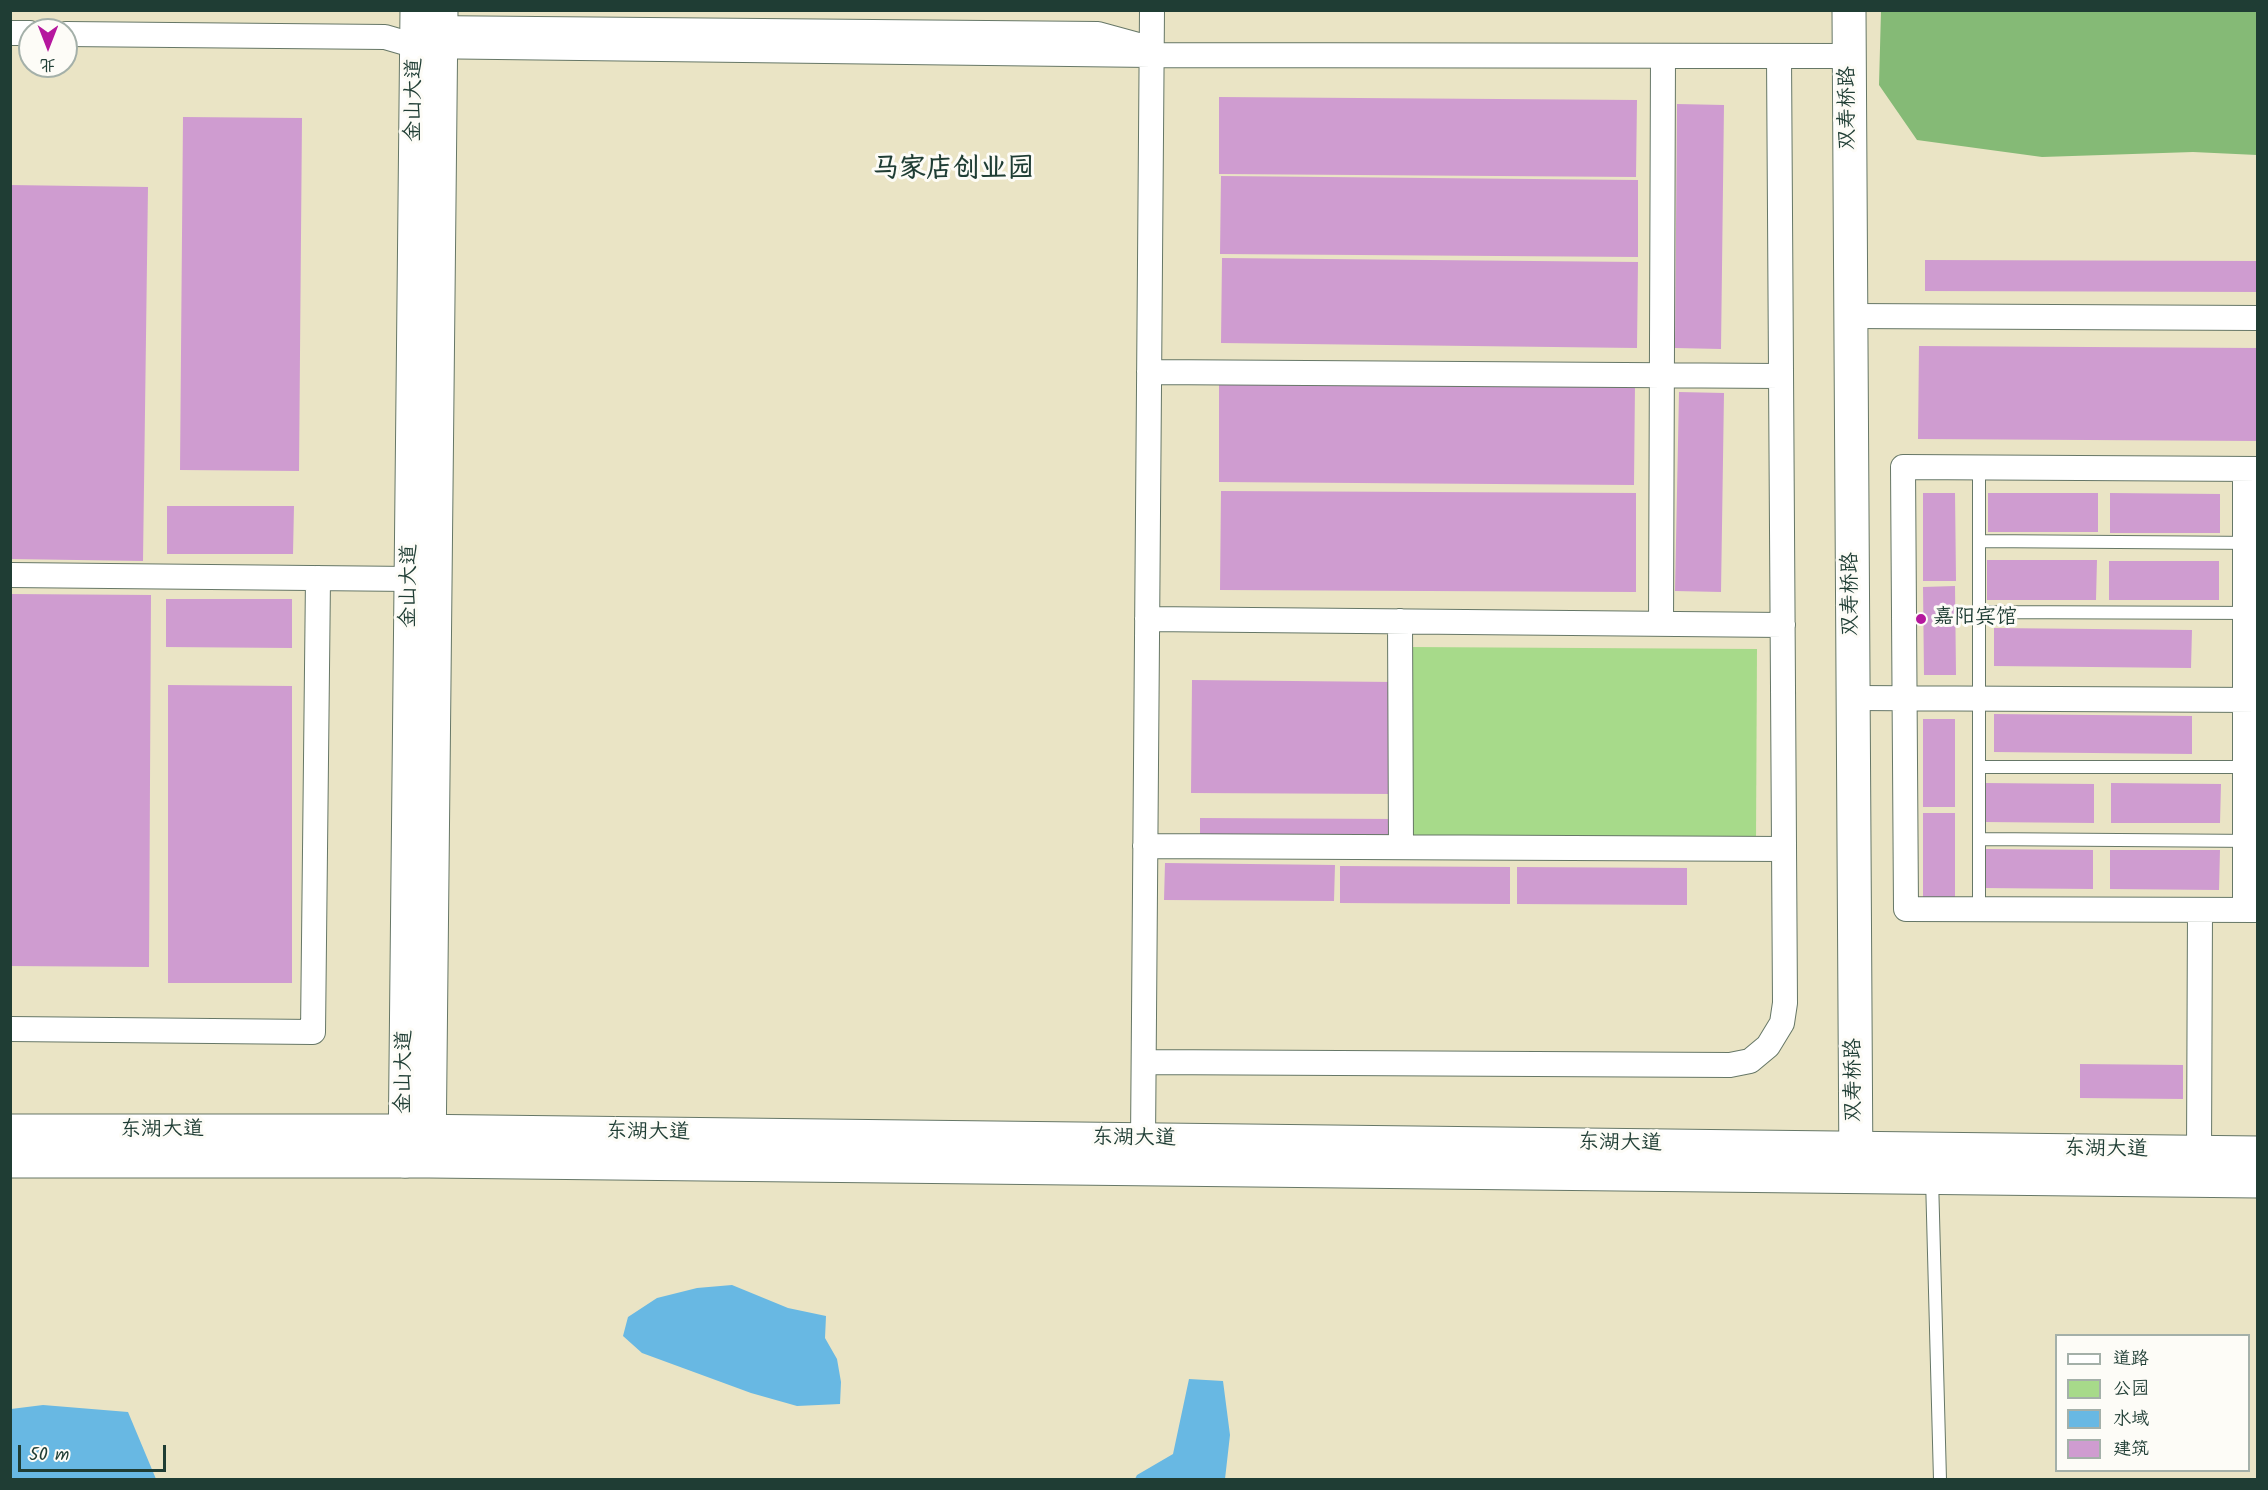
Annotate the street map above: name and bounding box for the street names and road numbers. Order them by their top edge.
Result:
street label: 金山大道 [403,58,429,142]
street label: 双寿桥路 [1836,66,1862,150]
street label: 金山大道 [398,544,424,628]
street label: 双寿桥路 [1839,552,1865,636]
street label: 金山大道 [393,1030,419,1114]
street label: 双寿桥路 [1842,1038,1868,1122]
street label: 东湖大道 [120,1118,204,1144]
street label: 东湖大道 [606,1121,690,1147]
street label: 东湖大道 [1092,1127,1176,1153]
street label: 东湖大道 [1578,1132,1662,1158]
street label: 东湖大道 [2064,1138,2148,1164]

